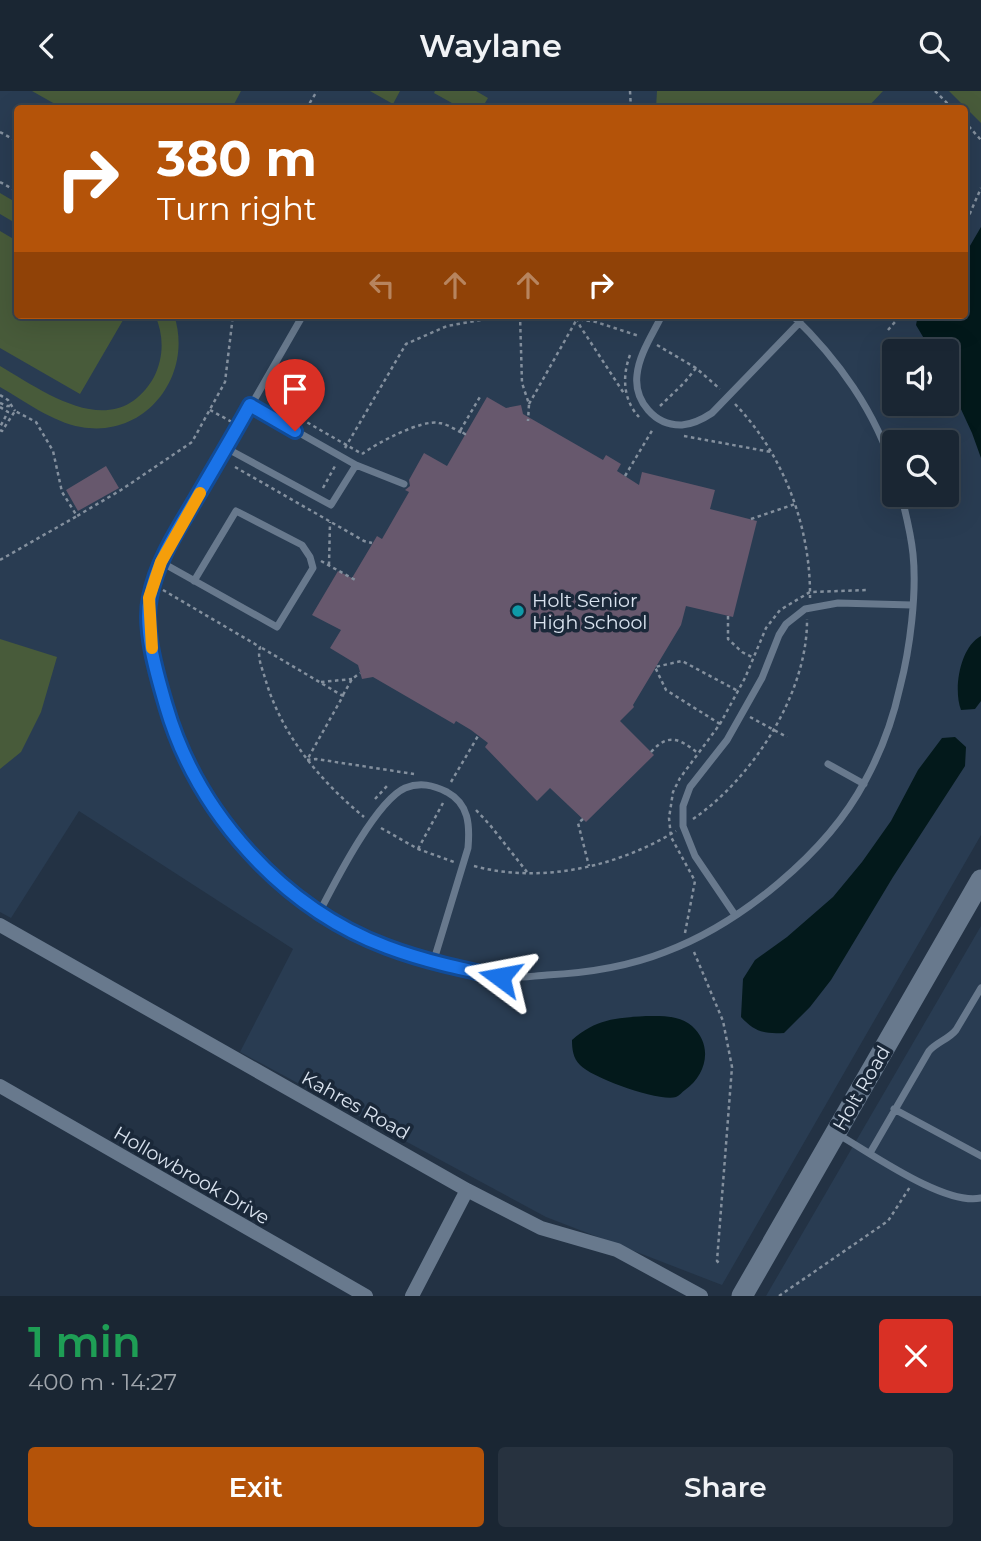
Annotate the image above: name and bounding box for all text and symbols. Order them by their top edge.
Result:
text: Waylane [419,26,562,65]
icon: back [28,27,66,65]
icon: search [915,27,953,65]
text: 380 m [157,129,317,188]
icon: right [42,133,133,224]
text: Turn right [157,189,317,228]
icon: left [363,266,401,304]
icon: ahead [436,266,474,304]
icon: ahead [509,266,547,304]
icon: right [582,266,620,304]
map controls [882,339,959,507]
button: sound [882,339,959,416]
pin [265,359,325,431]
icon: arrive [276,370,314,408]
button: search [882,430,959,507]
place label: Holt Senior High School [532,589,647,634]
marker: Holt Senior High School [510,603,526,619]
position arrow [463,940,537,1014]
street label: Holt Road [828,1041,895,1135]
street label: Kahres Road [298,1066,414,1145]
street label: Hollowbrook Drive [110,1121,274,1229]
text: 1 min [28,1316,141,1368]
button: close [879,1319,953,1393]
text: 400 m · 14:27 [28,1368,177,1396]
button: Exit [28,1447,484,1527]
button: Share [498,1447,953,1527]

